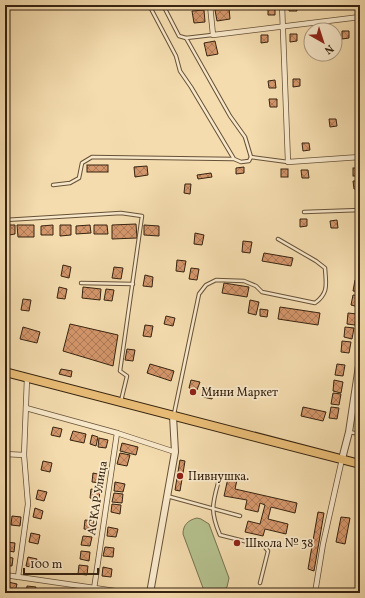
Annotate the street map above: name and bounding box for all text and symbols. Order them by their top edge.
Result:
north arrow [303,22,343,62]
text: N [321,40,336,57]
place label: Мини Маркет [201,385,278,401]
marker: Мини Маркет [188,387,198,397]
street label: АСКАР Улица [84,460,112,537]
place label: Пивнушка. [188,469,249,485]
marker: Пивнушка. [175,471,185,481]
place label: Школа № 38 [245,536,313,552]
marker: Школа № 38 [232,538,242,548]
scale bar [24,550,98,576]
text: 100 m [30,557,63,573]

